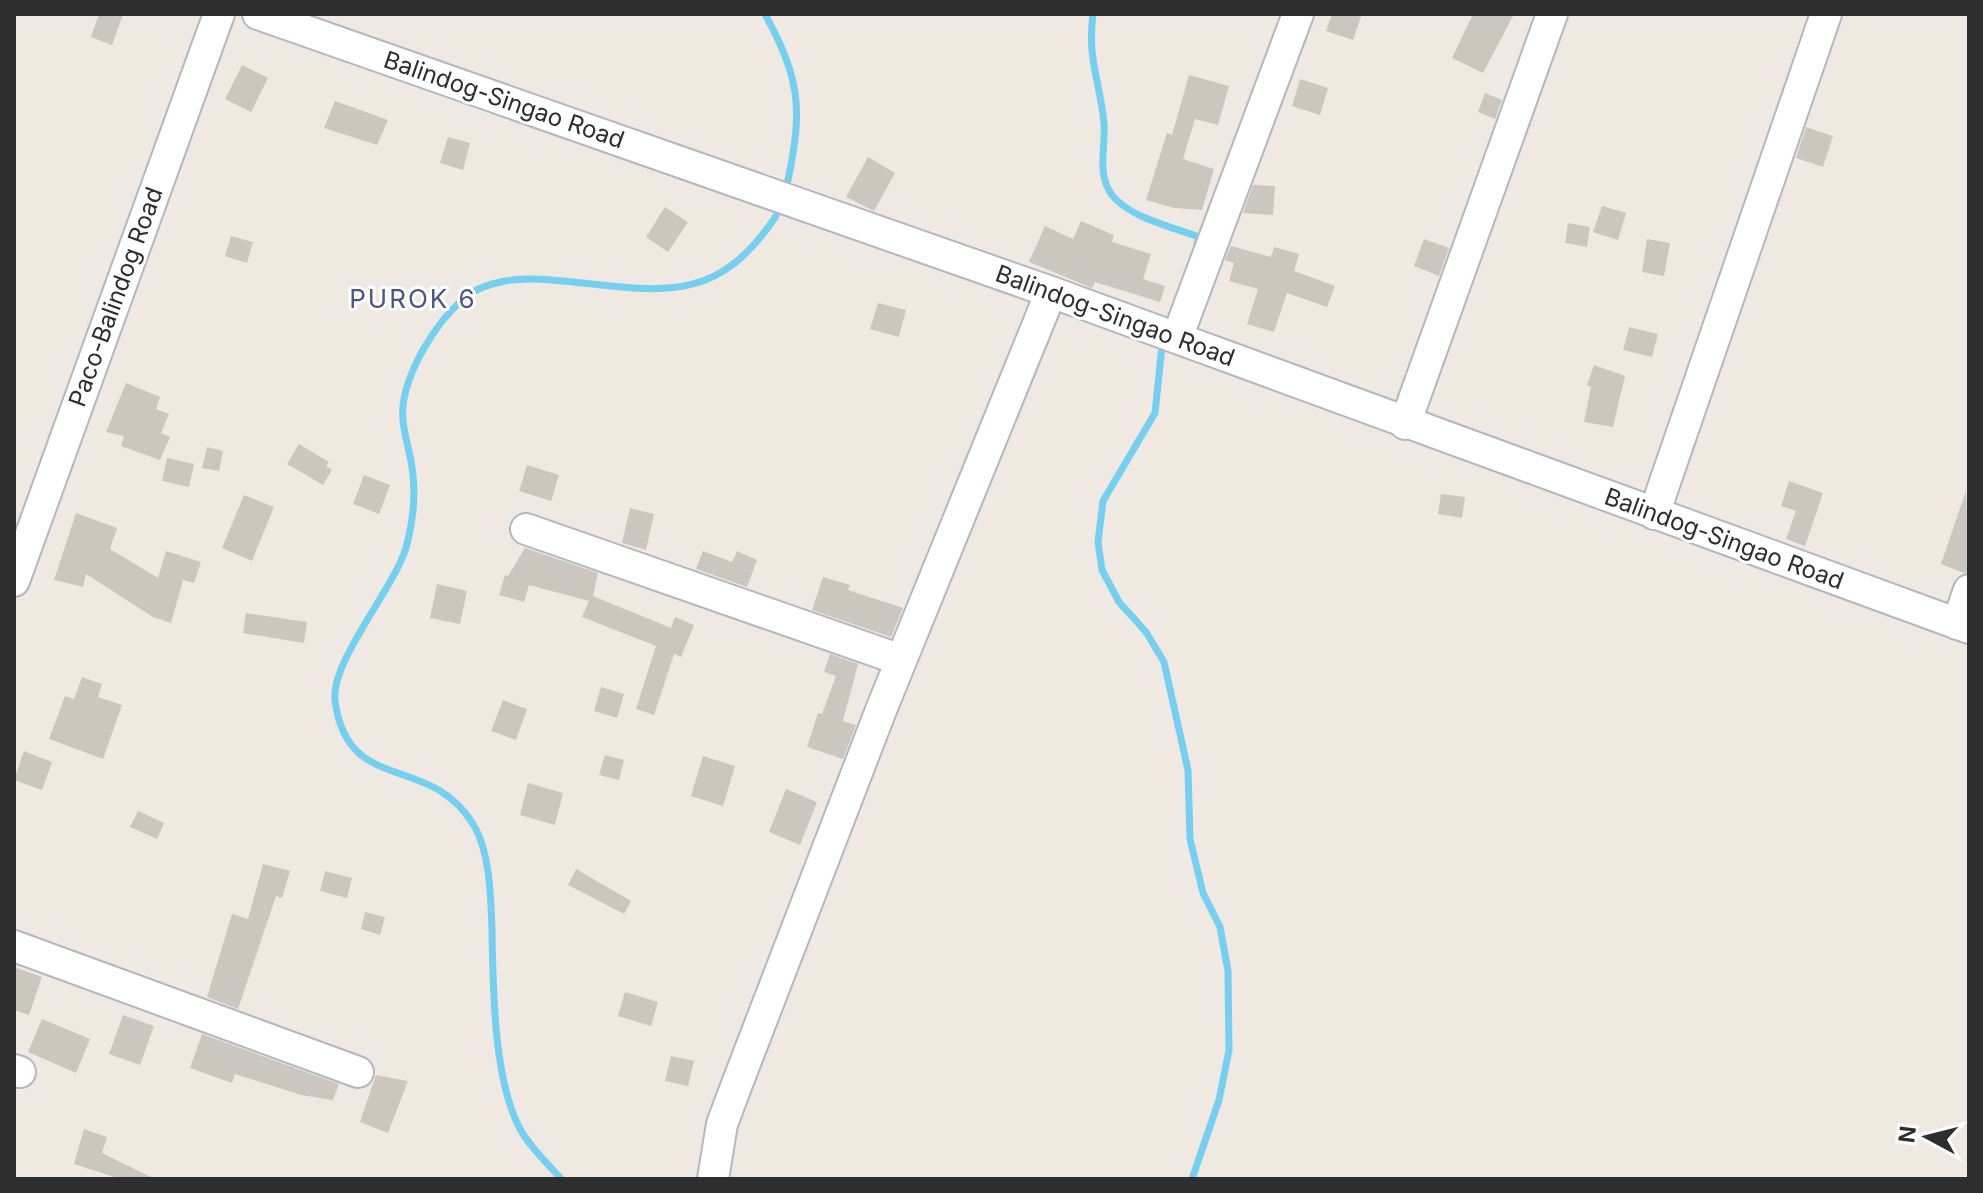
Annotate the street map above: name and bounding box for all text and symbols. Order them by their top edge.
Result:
street label: Balindog-Singao Road [380,45,628,154]
street label: Paco-Balindog Road [62,183,169,410]
street label: Balindog-Singao Road [992,259,1239,372]
district label: PUROK 6 [349,283,477,314]
street label: Balindog-Singao Road [1601,482,1848,595]
north arrow [1887,1097,1967,1177]
text: N [1893,1125,1921,1144]

